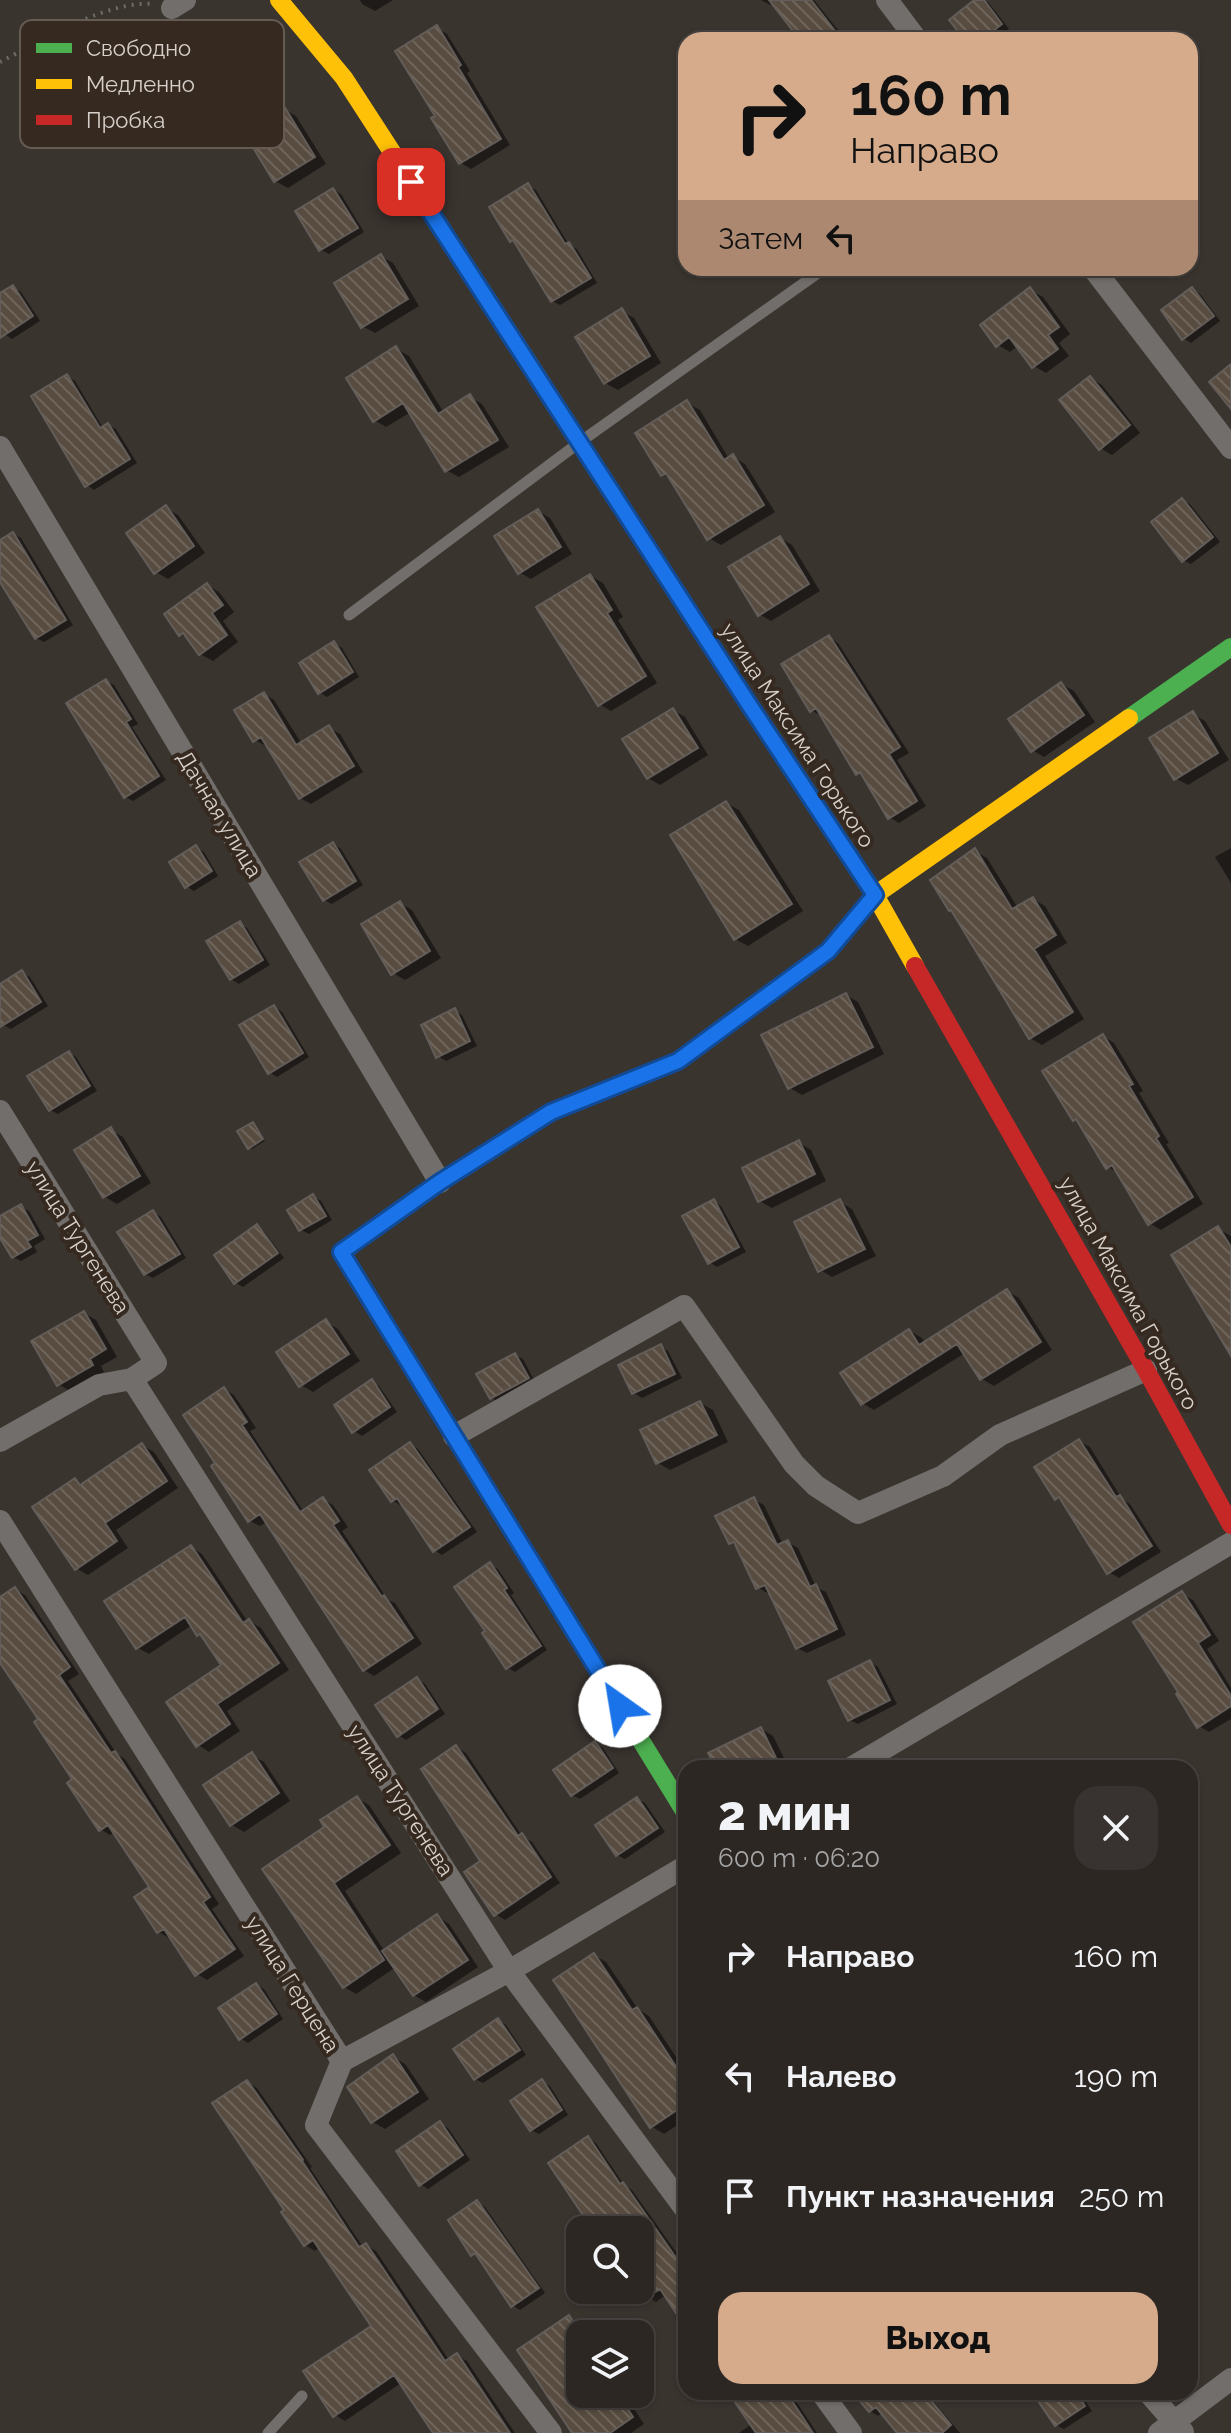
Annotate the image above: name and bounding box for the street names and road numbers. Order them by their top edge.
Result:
street label: улица Максима Горького [716,618,880,852]
street label: Дачная улица [172,746,268,882]
street label: улица Тургенева [20,1156,136,1318]
street label: улица Максима Горького [1054,1172,1204,1414]
street label: улица Тургенева [342,1719,460,1881]
street label: улица Герцена [241,1911,345,2057]

